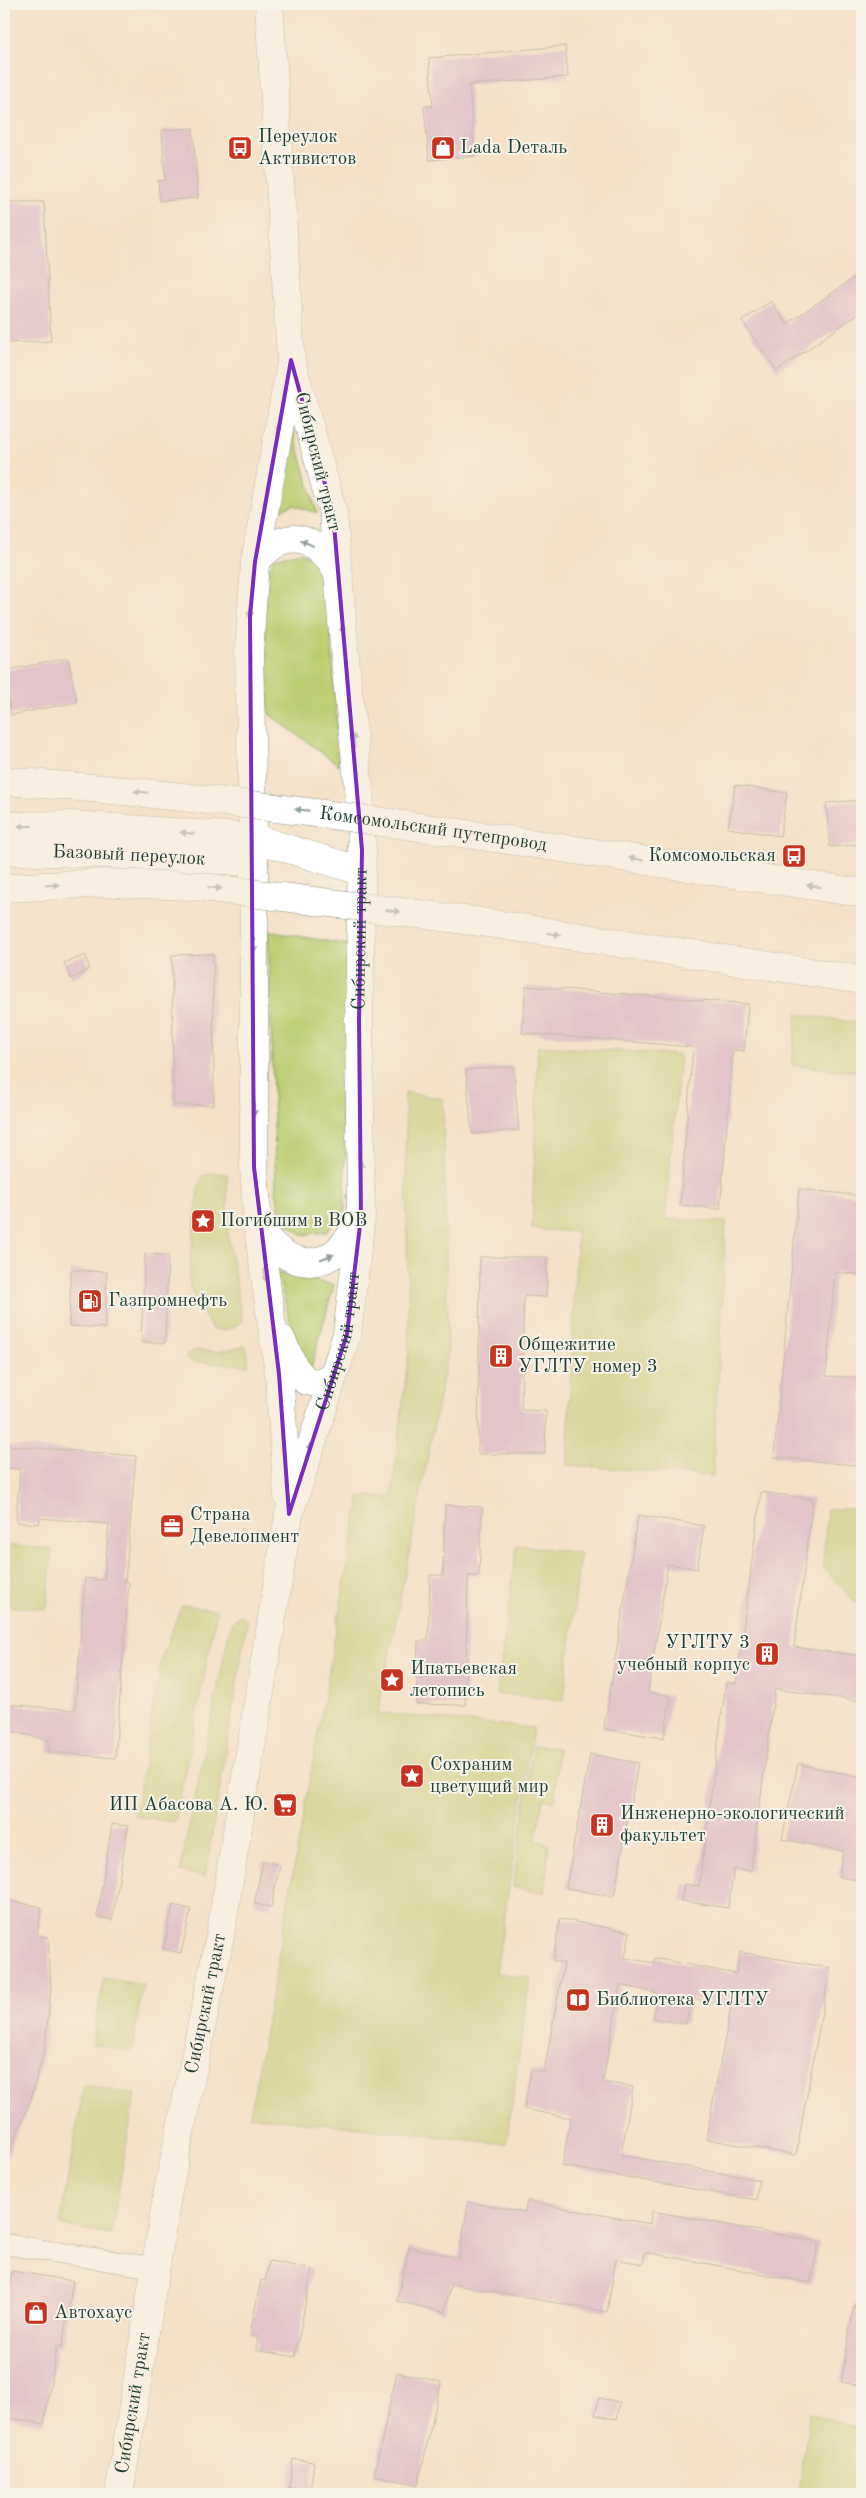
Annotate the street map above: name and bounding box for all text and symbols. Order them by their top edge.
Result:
place label: Переулок Активистов [258,128,356,169]
bus stop icon: Переулок Активистов [227,135,253,161]
shop icon: Lada Dеталь [430,135,456,161]
place label: Lada Dеталь [460,139,567,158]
street label: Сибирский тракт [291,390,343,534]
one-way arrow [275,418,283,434]
one-way arrow [300,539,314,547]
one-way arrow [246,603,254,619]
one-way arrow [339,624,347,640]
one-way arrow [350,733,358,749]
one-way arrow [132,788,148,796]
street label: Комсомольский путепровод [318,804,549,855]
one-way arrow [294,806,310,814]
one-way arrow [17,822,33,830]
one-way arrow [179,829,195,837]
street label: Базовый переулок [52,843,206,869]
bus stop icon: Комсомольская [781,843,807,869]
place label: Комсомольская [648,847,776,866]
one-way arrow [628,855,644,863]
street label: Сибирский тракт [350,867,371,1010]
one-way arrow [45,881,61,889]
one-way arrow [806,882,822,890]
one-way arrow [207,884,223,892]
one-way arrow [386,907,402,915]
one-way arrow [547,930,563,938]
one-way arrow [250,938,258,954]
one-way arrow [250,1101,258,1117]
one-way arrow [357,1160,365,1176]
place icon: Погибшим в ВОВ [190,1208,216,1234]
place label: Погибшим в ВОВ [220,1212,367,1231]
one-way arrow [320,1253,335,1261]
one-way arrow [262,1268,270,1284]
street label: Сибирский тракт [313,1271,364,1413]
fuel station icon: Газпромнефть [77,1288,103,1314]
place label: Газпромнефть [108,1292,227,1311]
place label: Общежитие УГЛТУ номер 3 [518,1336,658,1377]
building icon: Общежитие УГЛТУ номер 3 [488,1343,514,1369]
one-way arrow [306,1443,314,1458]
place label: Страна Девелопмент [190,1506,299,1547]
office icon: Страна Девелопмент [159,1513,185,1539]
place label: УГЛТУ 3 учебный корпус [617,1634,750,1675]
building icon: УГЛТУ 3 учебный корпус [754,1641,780,1667]
place label: Ипатьевская летопись [410,1660,517,1701]
place icon: Ипатьевская летопись [379,1667,405,1693]
place label: Сохраним цветущий мир [430,1756,549,1797]
place icon: Сохраним цветущий мир [399,1763,425,1789]
supermarket icon: ИП Абасова А. Ю. [272,1792,298,1818]
place label: ИП Абасова А. Ю. [109,1796,268,1815]
place label: Инженерно-экологический факультет [620,1805,845,1846]
building icon: Инженерно-экологический факультет [589,1812,615,1838]
street label: Сибирский тракт [183,1932,230,2076]
library icon: Библиотека УГЛТУ [565,1987,591,2013]
place label: Библиотека УГЛТУ [596,1991,769,2010]
shop icon: Автохаус [23,2300,49,2326]
place label: Автохаус [54,2304,132,2323]
street label: Сибирский тракт [113,2331,154,2475]

